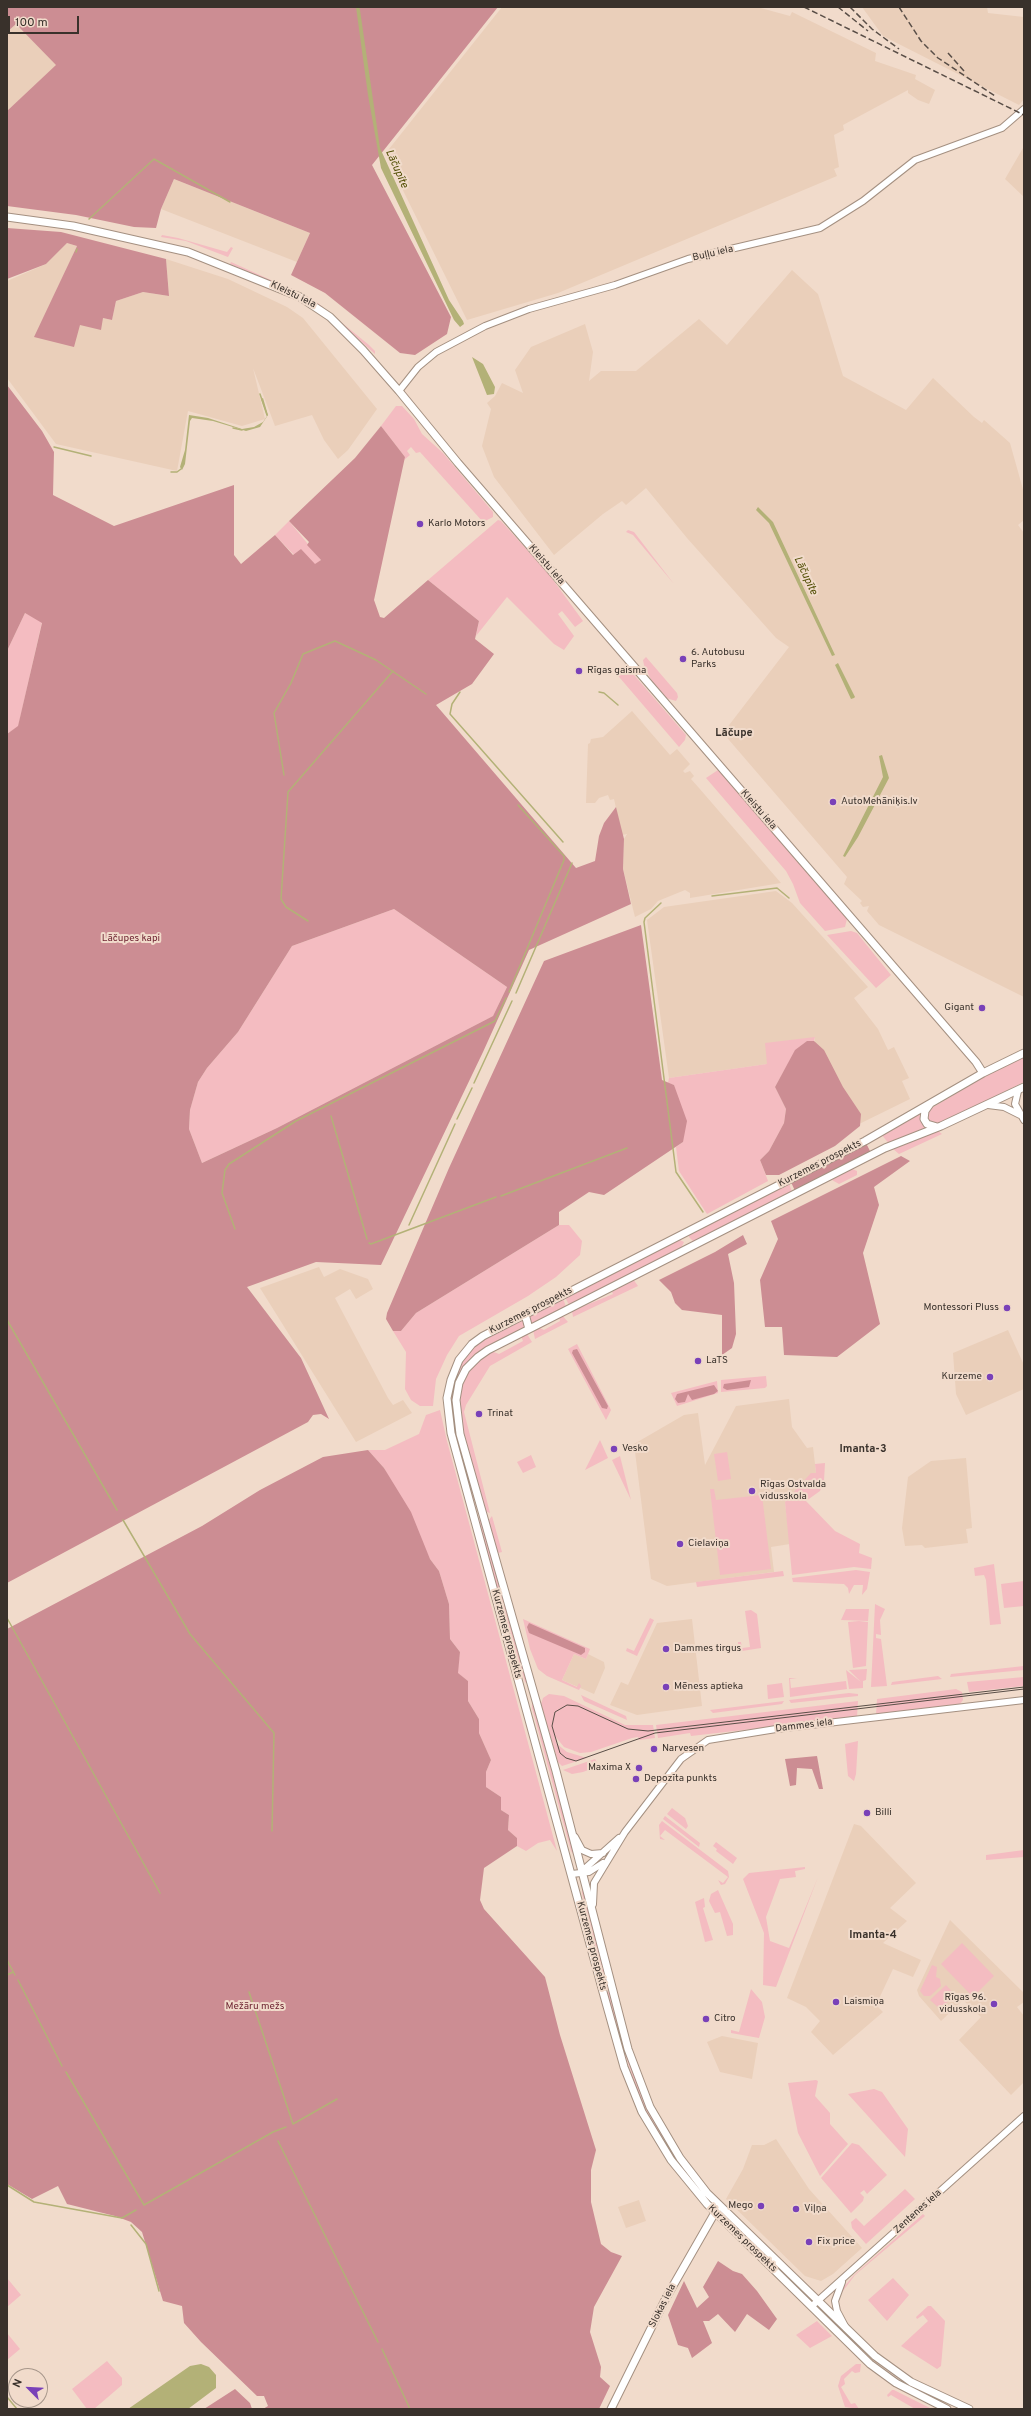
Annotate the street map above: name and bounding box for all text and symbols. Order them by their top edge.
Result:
scale bar [10,8,81,34]
text: 100 m [15,15,48,31]
water label: Lāčupīte [382,148,410,190]
street label: Buļļu iela [692,244,734,264]
street label: Kleistu iela [268,279,318,311]
place label: Karlo Motors [428,518,485,530]
marker: Karlo Motors [415,519,425,529]
street label: Kleistu iela [525,543,567,587]
water label: Lāčupīte [790,555,820,597]
place label: 6. Autobusu Parks [691,647,745,670]
marker: 6. Autobusu Parks [678,654,688,664]
place label: Rīgas gaisma [587,665,646,677]
marker: Rīgas gaisma [574,666,584,676]
district label: Lāčupe [715,727,753,741]
street label: Kleistu iela [737,788,779,832]
place label: AutoMehāniķis.lv [841,796,918,808]
marker: AutoMehāniķis.lv [828,797,838,807]
park label: Lāčupes kapi [102,933,160,945]
place label: Gigant [944,1002,974,1014]
marker: Gigant [977,1003,987,1013]
street label: Kurzemes prospekts [776,1138,864,1190]
street label: Kurzemes prospekts [487,1285,575,1337]
place label: Montessori Pluss [924,1302,999,1314]
marker: Montessori Pluss [1002,1303,1012,1313]
place label: LaTS [706,1355,728,1367]
marker: LaTS [693,1356,703,1366]
place label: Kurzeme [942,1371,982,1383]
marker: Kurzeme [985,1372,995,1382]
place label: Trinat [487,1408,513,1420]
marker: Trinat [474,1409,484,1419]
place label: Vesko [622,1443,648,1455]
district label: Imanta-3 [840,1443,886,1457]
marker: Vesko [609,1444,619,1454]
place label: Rīgas Ostvalda vidusskola [760,1479,826,1502]
marker: Rīgas Ostvalda vidusskola [747,1486,757,1496]
place label: Cielaviņa [688,1538,729,1550]
marker: Cielaviņa [675,1539,685,1549]
street label: Kurzemes prospekts [488,1588,524,1680]
place label: Dammes tirgus [674,1643,741,1655]
marker: Dammes tirgus [661,1644,671,1654]
place label: Mēness aptieka [674,1681,743,1693]
marker: Mēness aptieka [661,1682,671,1692]
street label: Dammes iela [775,1717,833,1735]
place label: Narvesen [662,1743,704,1755]
marker: Narvesen [649,1744,659,1754]
place label: Maxima X [588,1762,631,1774]
marker: Maxima X [634,1763,644,1773]
place label: Depozīta punkts [644,1773,717,1785]
marker: Depozīta punkts [631,1774,641,1784]
place label: Billi [875,1807,892,1819]
marker: Billi [862,1808,872,1818]
street label: Kurzemes prospekts [573,1900,609,1992]
district label: Imanta-4 [849,1929,897,1943]
place label: Rīgas 96. vidusskola [939,1992,986,2016]
place label: Laismiņa [844,1996,884,2008]
marker: Laismiņa [831,1997,841,2007]
marker: Rīgas 96. vidusskola [989,1999,999,2009]
park label: Mežāru mežs [225,2001,285,2013]
place label: Citro [714,2013,736,2025]
marker: Citro [701,2014,711,2024]
street label: Zentenes iela [892,2187,944,2237]
place label: Mego [728,2200,753,2212]
marker: Mego [756,2201,766,2211]
street label: Kurzemes prospekts [705,2203,779,2275]
place label: Viļņa [804,2203,827,2215]
marker: Viļņa [791,2204,801,2214]
place label: Fix price [817,2236,855,2248]
marker: Fix price [804,2237,814,2247]
street label: Slokas iela [647,2282,679,2330]
north arrow [8,2368,48,2408]
text: N [10,2377,26,2390]

